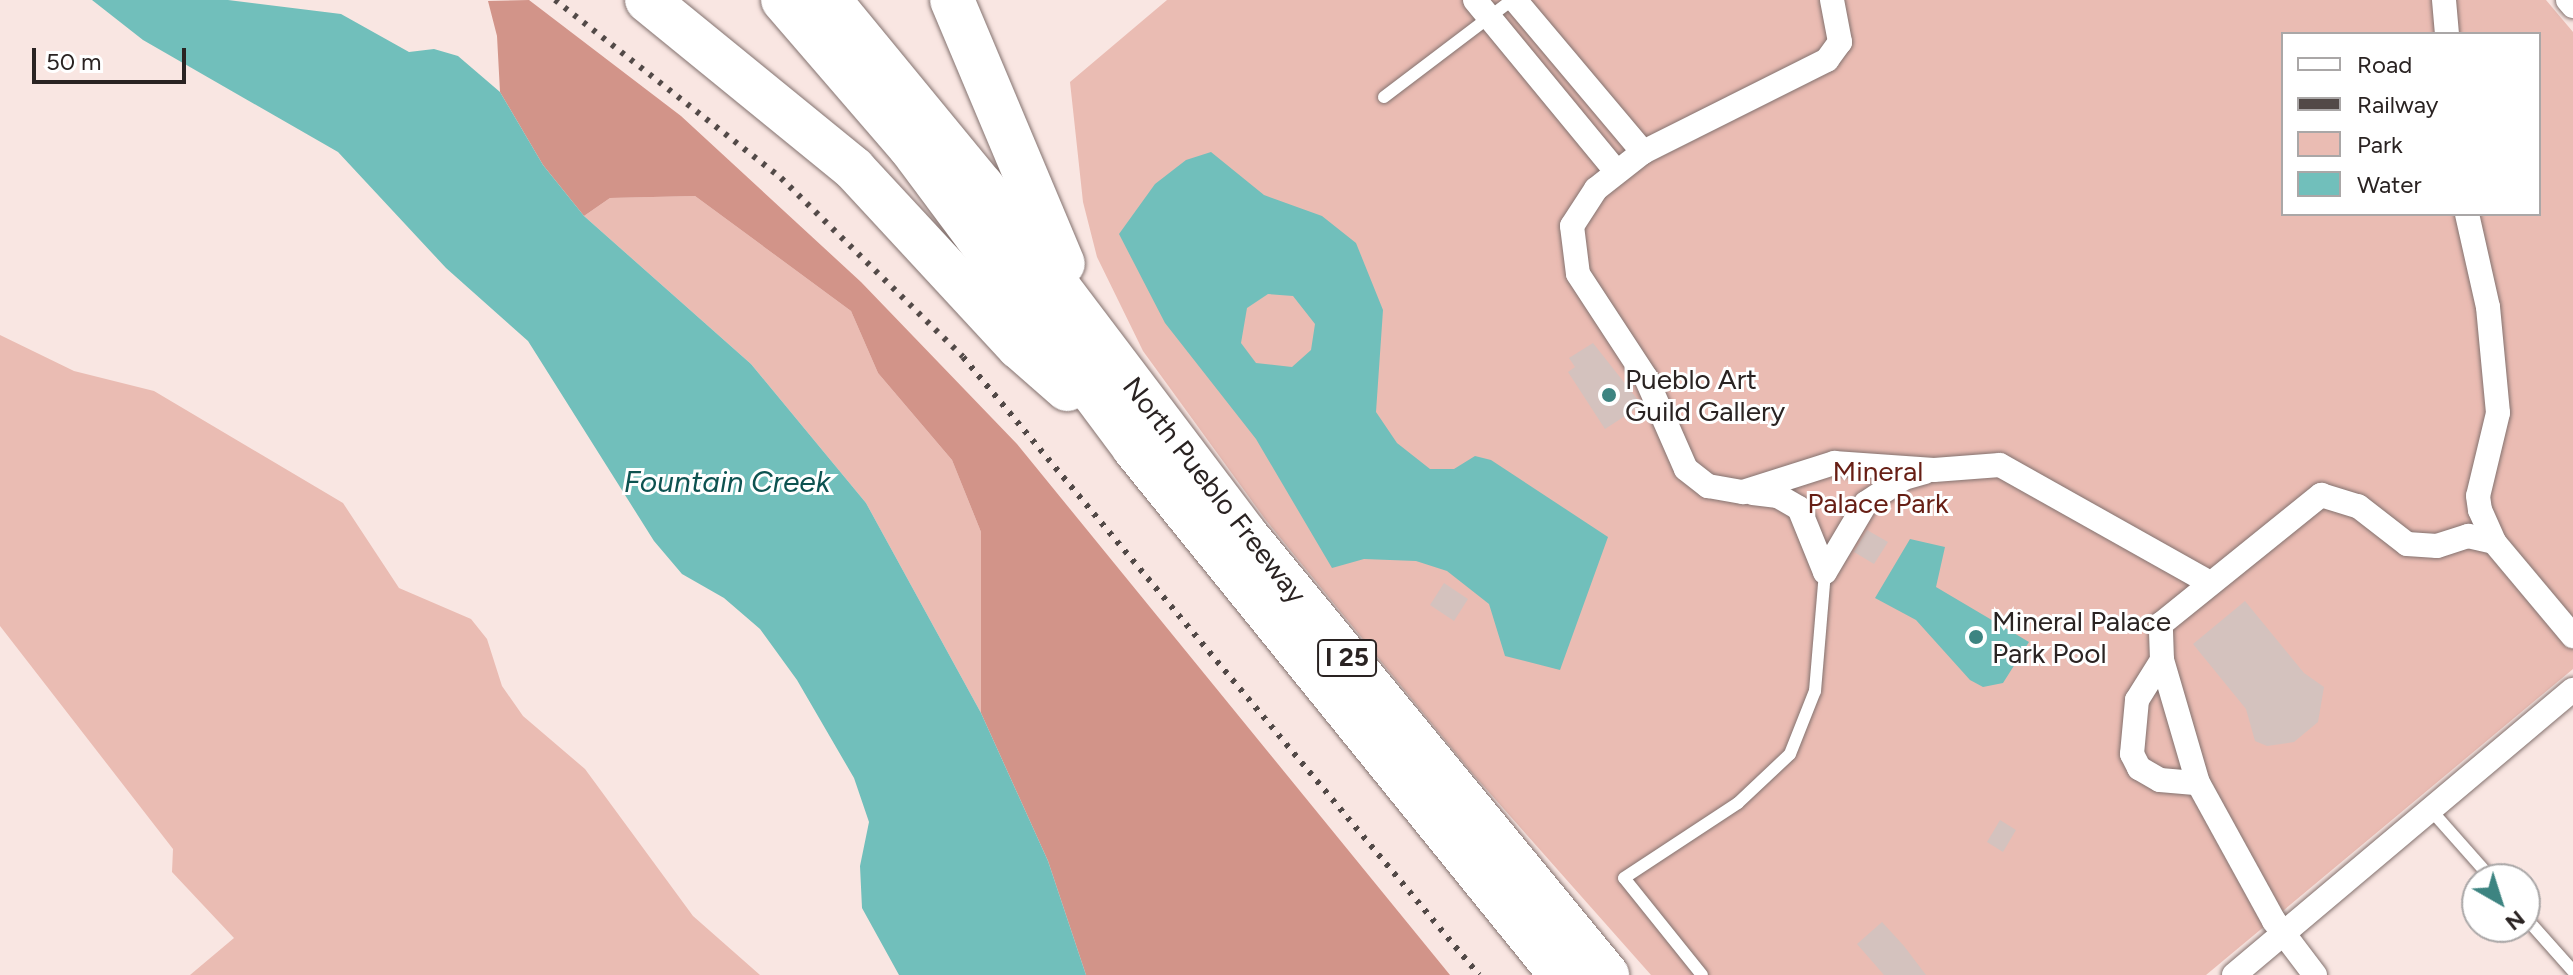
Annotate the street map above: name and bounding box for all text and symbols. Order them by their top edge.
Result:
scale bar [36,32,190,82]
legend [2281,32,2541,216]
text: 50 m [46,47,102,76]
text: Road [2357,50,2412,79]
text: Railway [2357,90,2438,119]
text: Park [2357,130,2403,159]
text: Water [2357,170,2422,199]
place label: Pueblo Art Guild Gallery [1625,362,1785,428]
street label: North Pueblo Freeway [1116,370,1314,610]
marker: Pueblo Art Guild Gallery [1600,386,1618,404]
park label: Mineral Palace Park [1807,454,1949,520]
water label: Fountain Creek [624,464,830,500]
place label: Mineral Palace Park Pool [1992,604,2171,670]
marker: Mineral Palace Park Pool [1967,628,1985,646]
road number: I 25 [1317,636,1377,680]
north arrow [2461,863,2541,943]
text: N [2500,905,2530,936]

